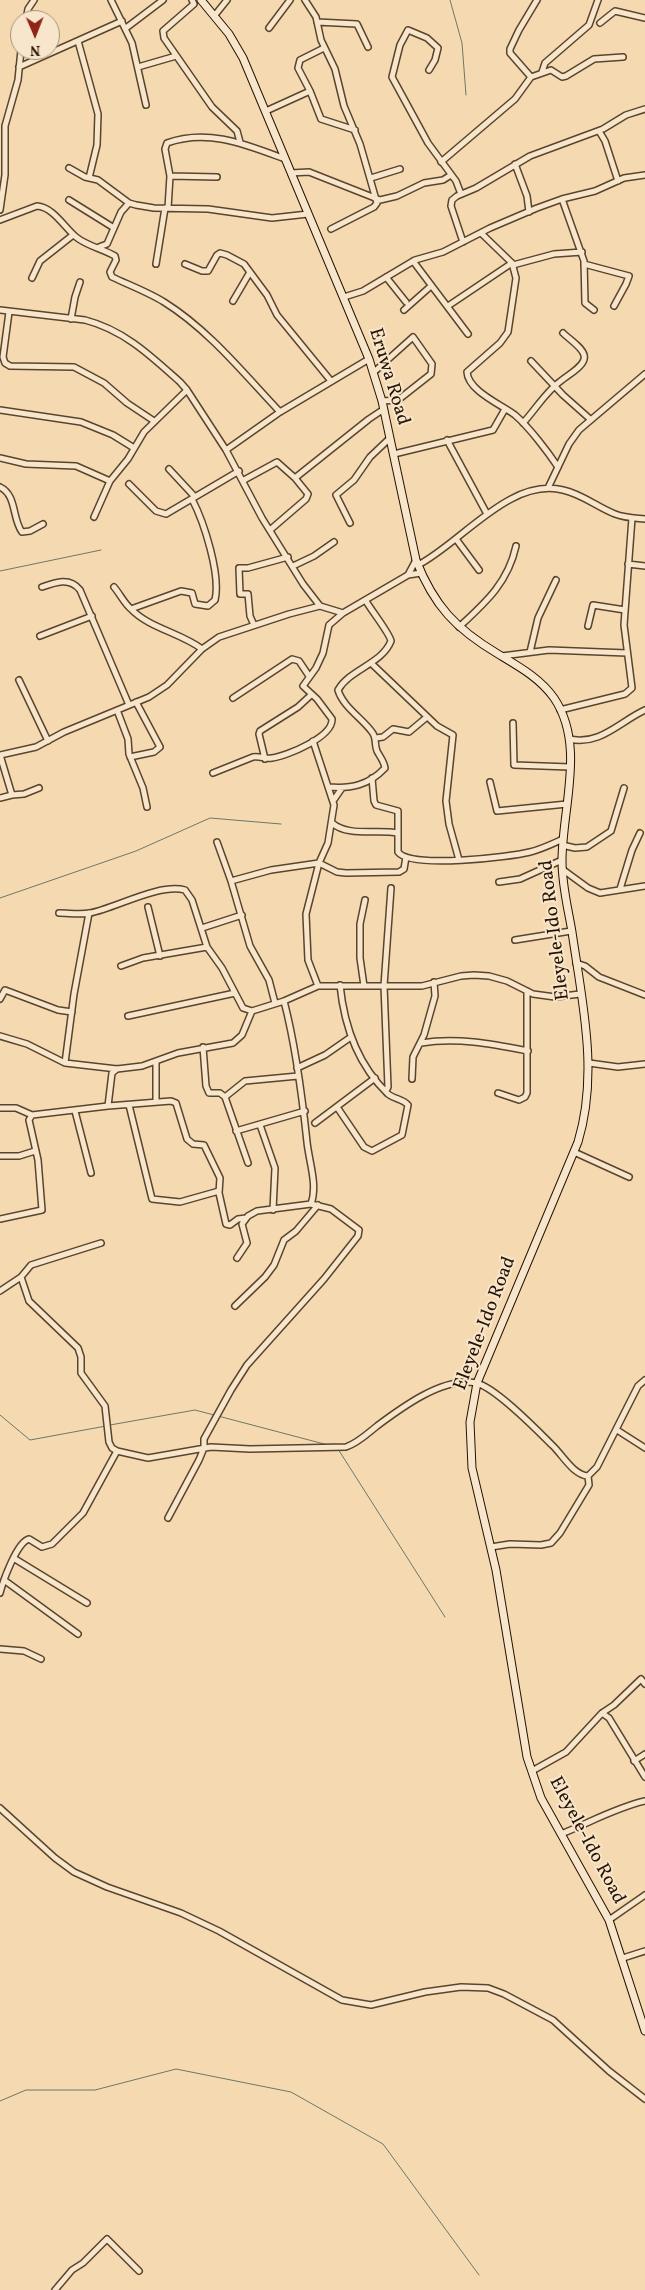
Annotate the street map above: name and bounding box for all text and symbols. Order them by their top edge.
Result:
north arrow [10,10,60,60]
text: N [30,40,41,59]
street label: Eruwa Road [362,326,414,428]
street label: Eleyele-Ido Road [536,858,576,1002]
street label: Eleyele-Ido Road [450,1254,522,1394]
street label: Eleyele-Ido Road [543,1773,629,1909]

